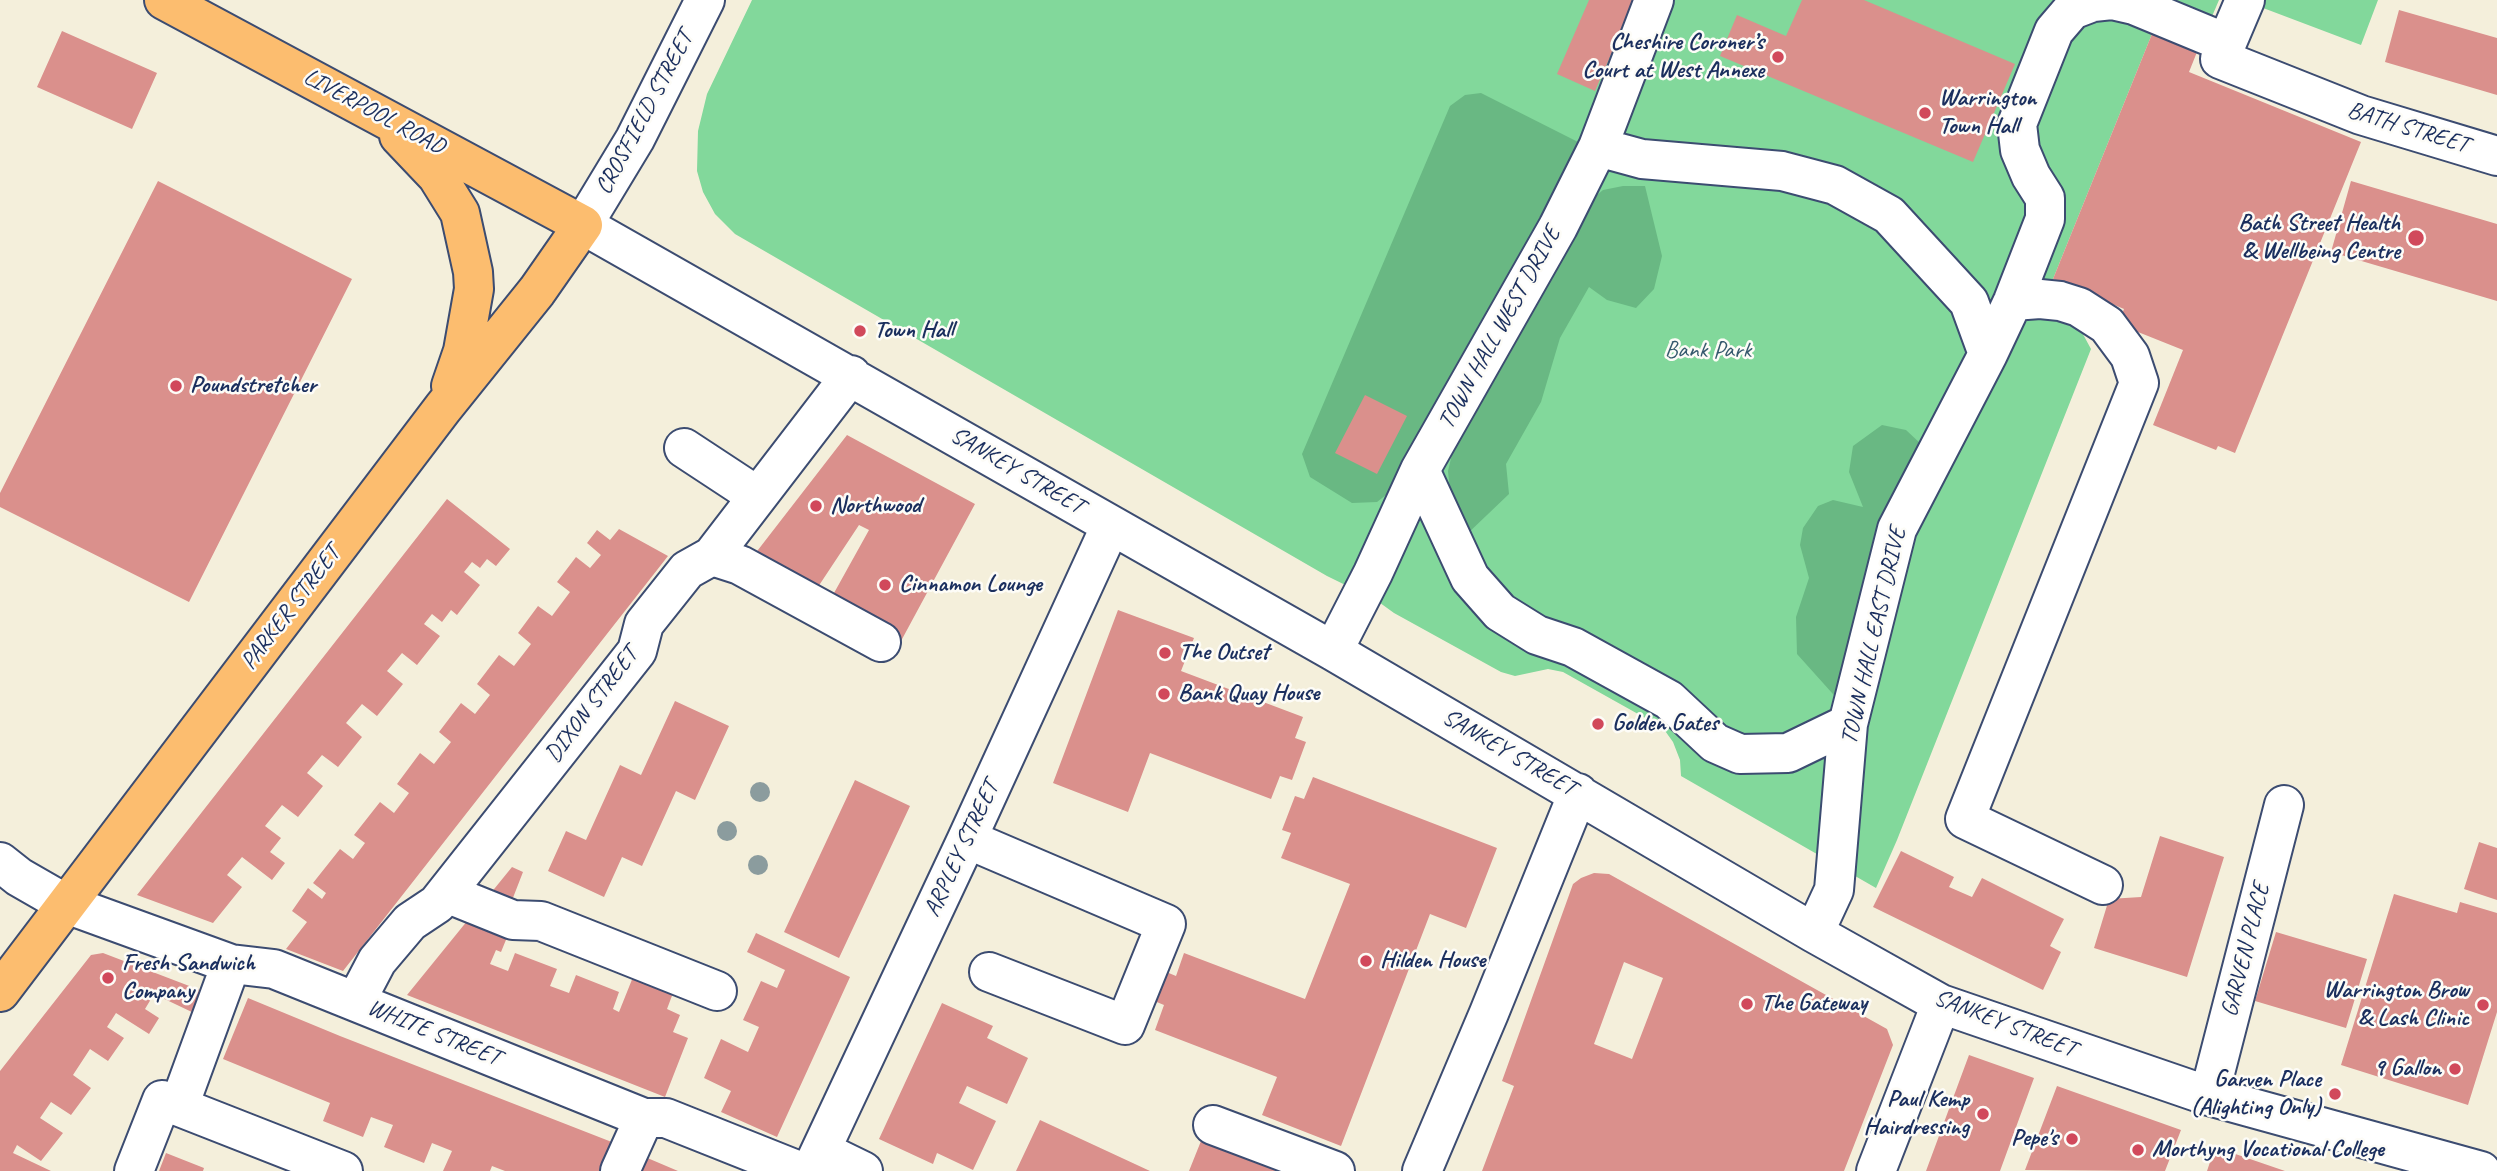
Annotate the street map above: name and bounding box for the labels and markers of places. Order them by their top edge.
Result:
place label: Cheshire Coroner’s Court at West Annexe [1582,29,1764,85]
marker: Cheshire Coroner’s Court at West Annexe [1770,49,1786,65]
place label: Warrington Town Hall [1939,85,2036,141]
marker: Warrington Town Hall [1917,105,1933,121]
place label: Bath Street Health & Wellbeing Centre [2238,210,2400,266]
marker: Bath Street Health & Wellbeing Centre [2406,228,2426,248]
place label: Town Hall [874,317,954,345]
marker: Town Hall [852,323,868,339]
place label: Poundstretcher [190,372,316,400]
marker: Poundstretcher [168,378,184,394]
place label: Northwood [830,492,921,520]
marker: Northwood [808,498,824,514]
place label: Cinnamon Lounge [899,571,1042,599]
marker: Cinnamon Lounge [877,577,893,593]
place label: The Outset [1179,639,1269,667]
marker: The Outset [1157,645,1173,661]
place label: Bank Quay House [1178,680,1319,708]
marker: Bank Quay House [1156,686,1172,702]
place label: Golden Gates [1612,710,1718,738]
marker: Golden Gates [1590,716,1606,732]
place label: Hilden House [1380,947,1485,975]
place label: Fresh Sandwich Company [122,950,255,1006]
marker: Hilden House [1358,953,1374,969]
marker: Fresh Sandwich Company [100,970,116,986]
place label: Warrington Brow & Lash Clinic [2324,977,2469,1033]
place label: The Gateway [1761,990,1867,1018]
marker: The Gateway [1739,996,1755,1012]
marker: Warrington Brow & Lash Clinic [2475,997,2491,1013]
place label: 9 Gallon [2374,1055,2441,1083]
marker: 9 Gallon [2447,1061,2463,1077]
place label: Garven Place (Alighting Only) [2190,1066,2321,1122]
place label: Paul Kemp Hairdressing [1864,1086,1969,1142]
marker: Garven Place (Alighting Only) [2327,1086,2343,1102]
marker: Paul Kemp Hairdressing [1975,1106,1991,1122]
place label: Pepe's [2011,1125,2058,1153]
marker: Pepe's [2064,1131,2080,1147]
place label: Morthyng Vocational College [2152,1136,2384,1164]
marker: Morthyng Vocational College [2130,1142,2146,1158]

